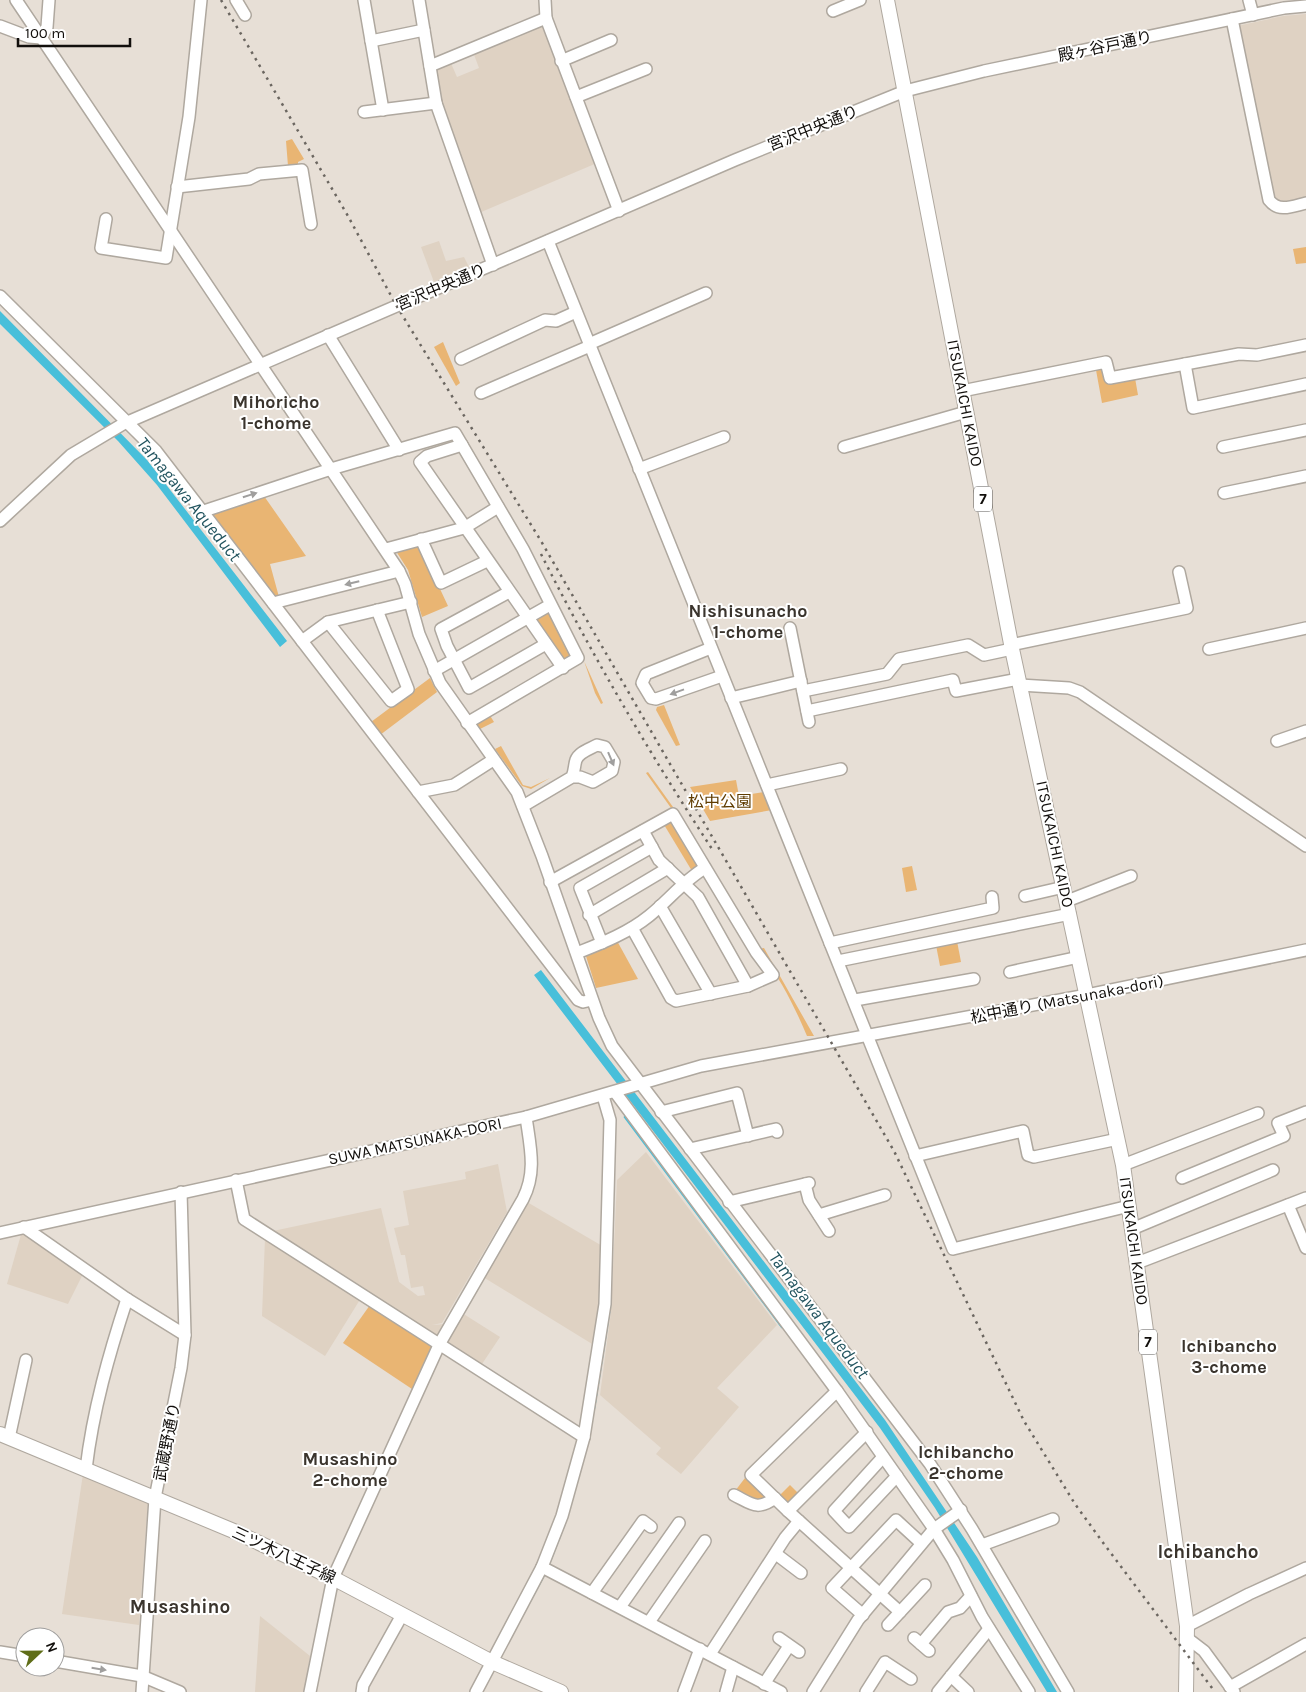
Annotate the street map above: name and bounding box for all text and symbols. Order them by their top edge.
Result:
scale bar [18,15,130,47]
text: 100 m [25,24,65,42]
street label: 殿ヶ谷戸通り [1056,27,1154,65]
street label: 宮沢中央通り [765,101,861,155]
street label: 宮沢中央通り [393,259,489,315]
street label: ITSUKAICHI KAIDO [943,338,987,468]
district label: Mihoricho 1-chome [233,391,319,434]
water label: Tamagawa Aqueduct [132,432,246,566]
road number: 7 [974,486,992,512]
one-way arrow [243,491,258,499]
one-way arrow [344,579,359,587]
district label: Nishisunacho 1-chome [689,600,807,643]
one-way arrow [669,689,684,696]
one-way arrow [607,752,615,767]
street label: ITSUKAICHI KAIDO [1032,779,1078,909]
park label: 松中公園 [688,792,752,811]
street label: 松中通り (Matsunaka-dori) [969,971,1165,1027]
street label: SUWA MATSUNAKA-DORI [327,1113,503,1169]
street label: ITSUKAICHI KAIDO [1116,1176,1152,1306]
water label: Tamagawa Aqueduct [764,1247,875,1384]
road number: 7 [1139,1330,1157,1354]
district label: Ichibancho 3-chome [1181,1335,1277,1378]
street label: 武蔵野通り [150,1401,184,1483]
district label: Ichibancho 2-chome [918,1441,1014,1484]
district label: Musashino 2-chome [302,1448,398,1491]
street label: 三ツ木八王子線 [229,1523,339,1587]
district label: Ichibancho [1157,1541,1259,1563]
district label: Musashino [130,1596,230,1618]
north arrow [15,1627,65,1677]
text: N [42,1639,61,1655]
one-way arrow [91,1665,107,1673]

